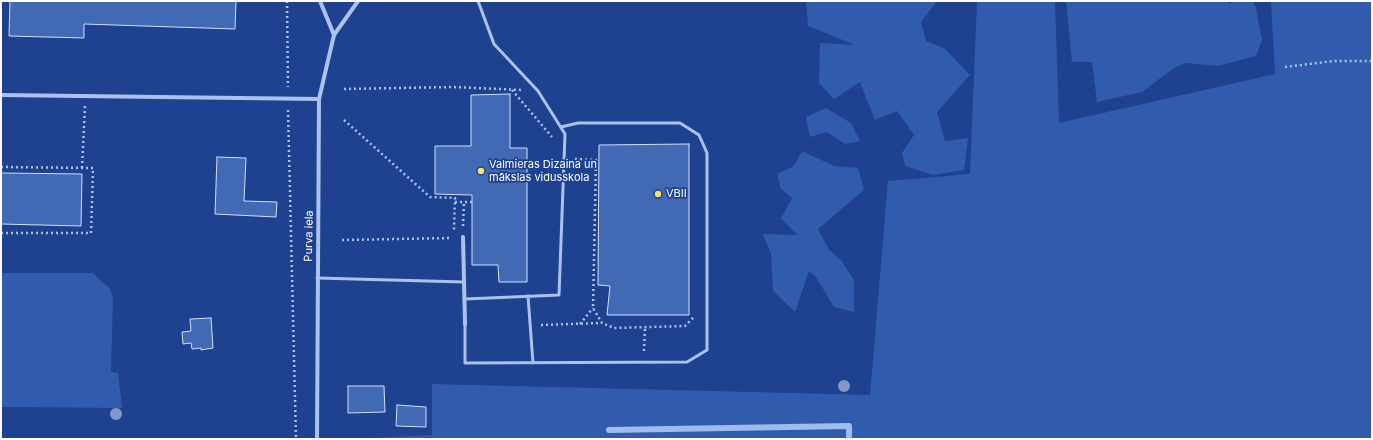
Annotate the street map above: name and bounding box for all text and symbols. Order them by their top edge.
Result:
place label: Valmieras Dizaina un mākslas vidusskola [489,158,597,184]
marker: Valmieras Dizaina un mākslas vidusskola [476,166,486,176]
place label: VBII [666,187,687,201]
marker: VBII [653,189,663,199]
street label: Purva iela [302,210,316,262]

